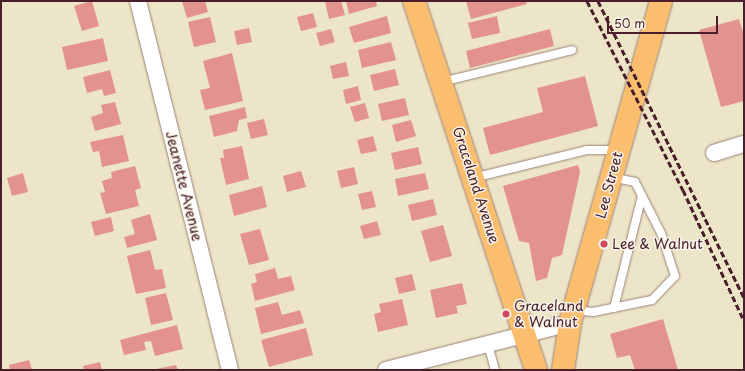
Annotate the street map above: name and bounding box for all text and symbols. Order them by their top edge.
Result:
scale bar [609,8,720,34]
text: 50 m [614,14,645,32]
street label: Graceland Avenue [449,124,503,246]
street label: Jeanette Avenue [162,130,206,242]
street label: Lee Street [592,149,626,221]
place label: Lee & Walnut [612,236,702,252]
marker: Lee & Walnut [599,239,609,249]
place label: Graceland & Walnut [514,298,584,330]
marker: Graceland & Walnut [501,309,511,319]

